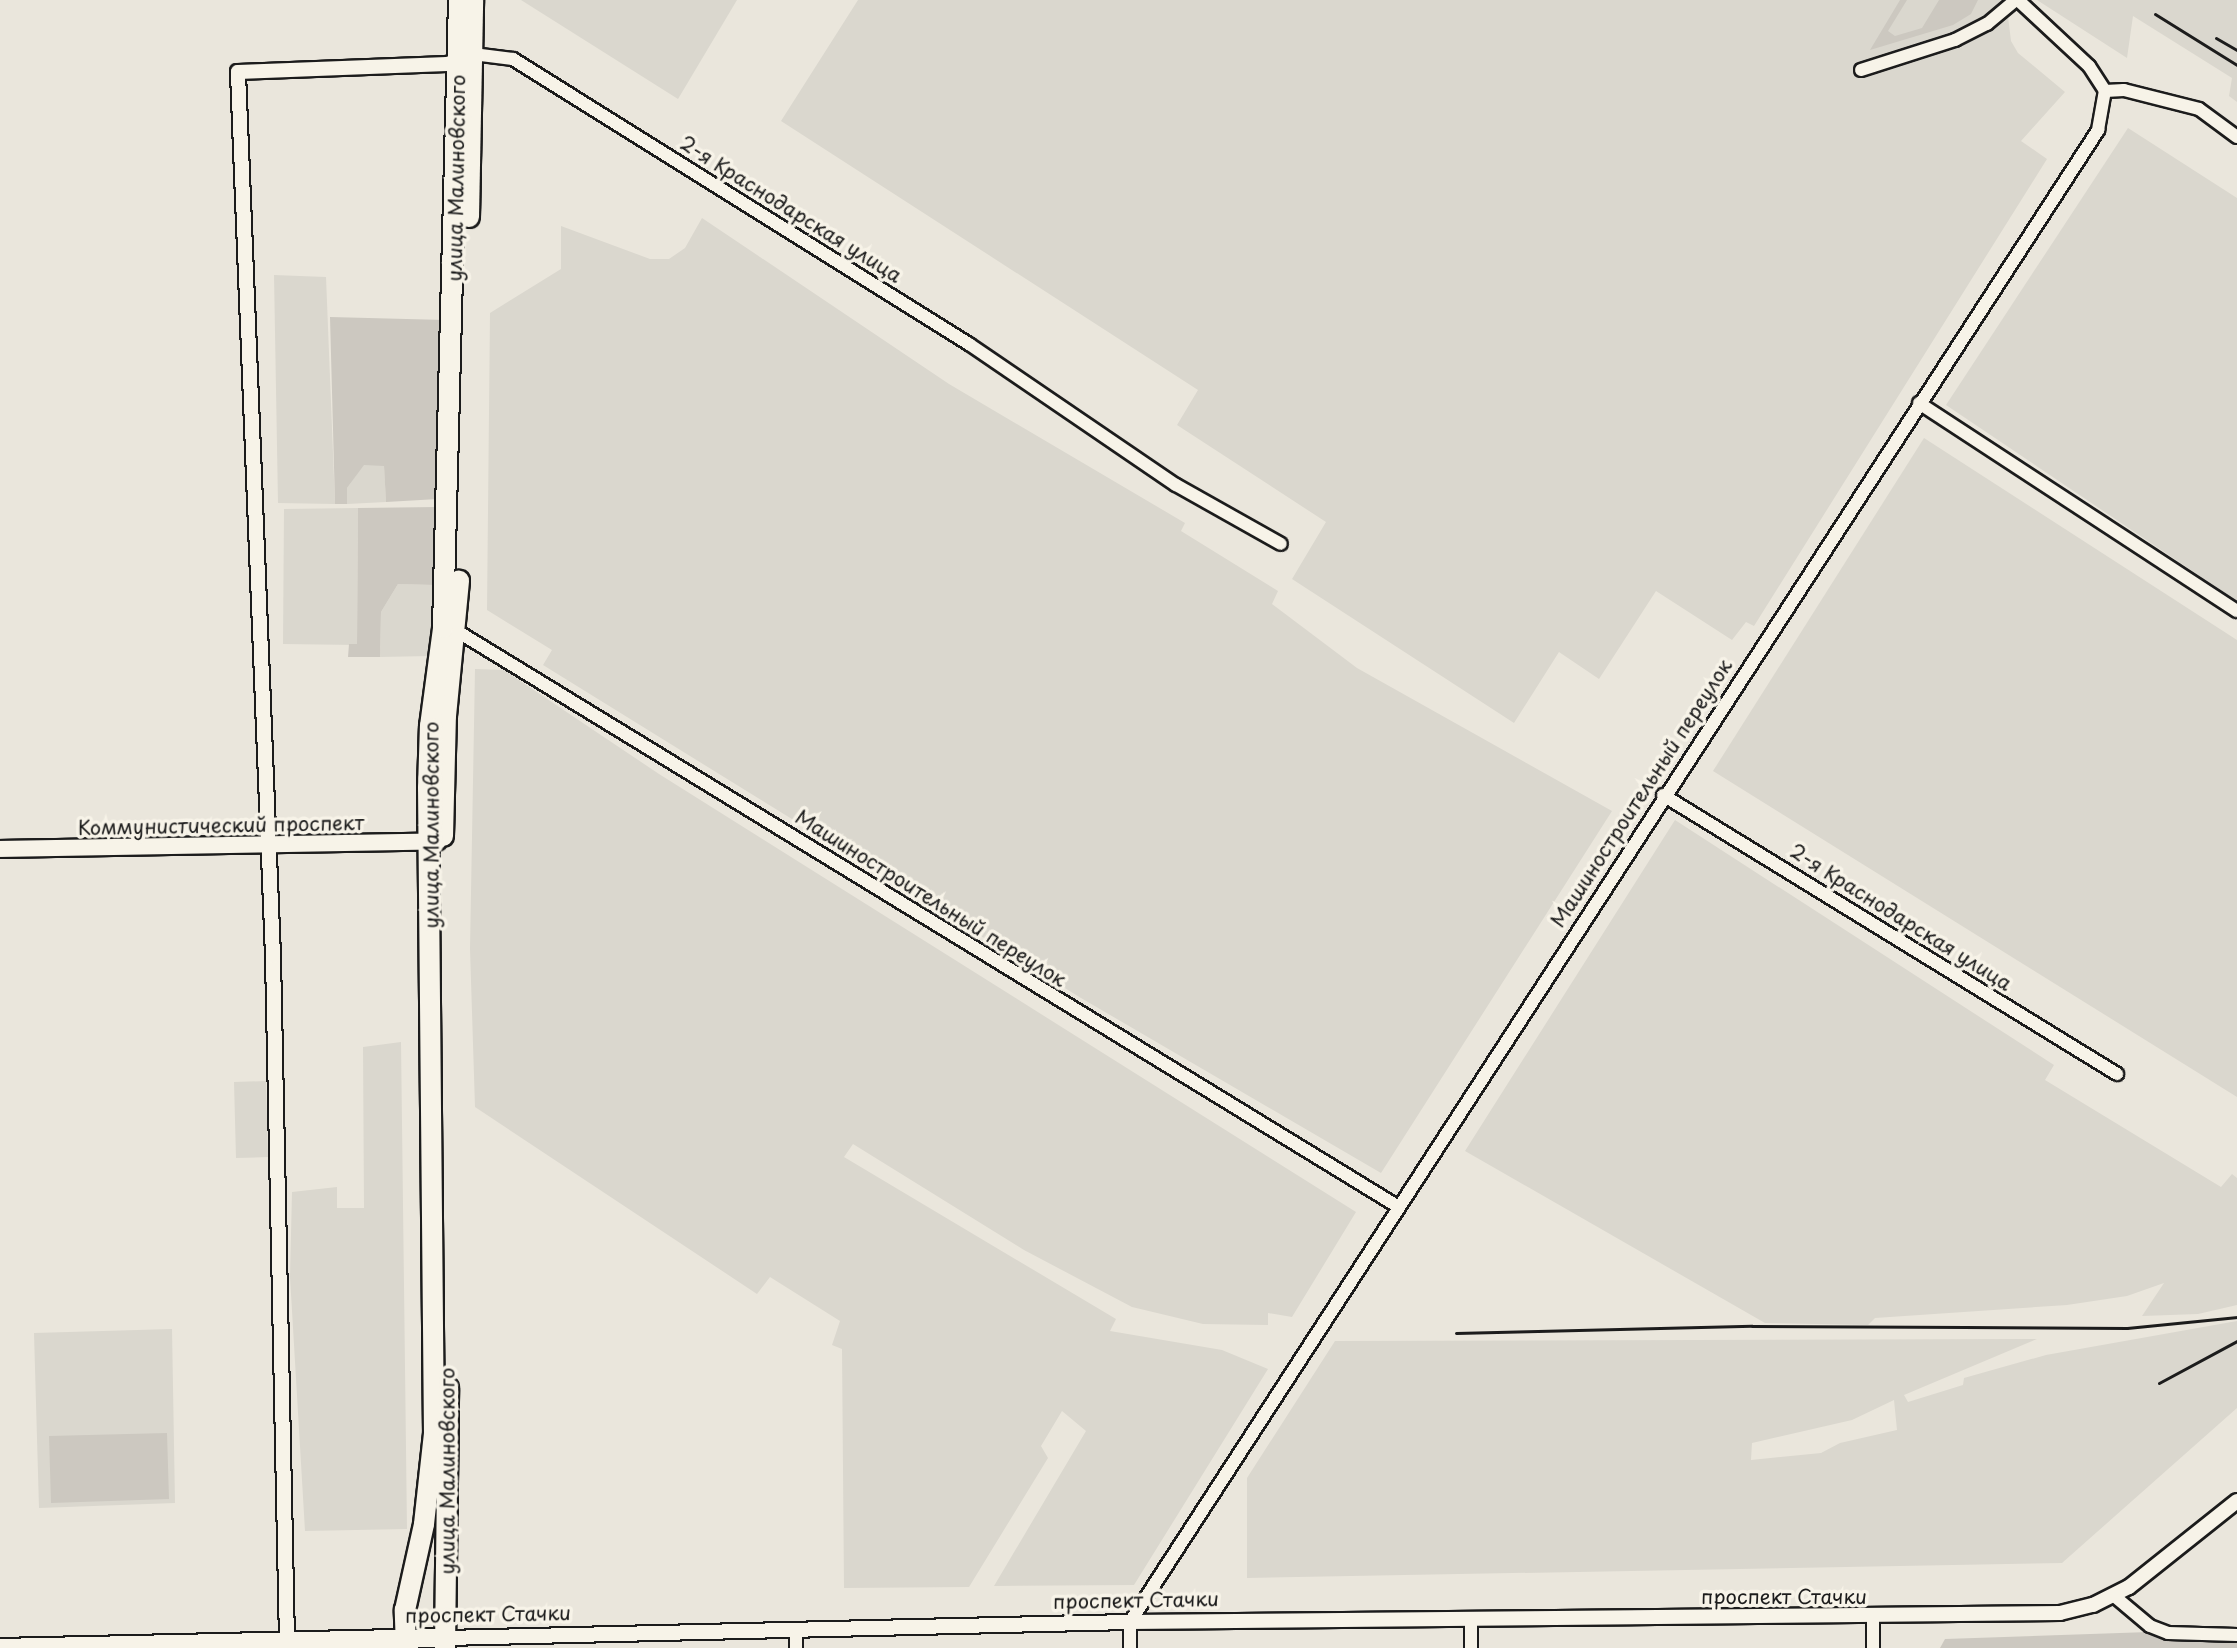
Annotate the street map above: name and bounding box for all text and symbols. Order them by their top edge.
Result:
street label: улица Малиновского [442,74,470,282]
street label: 2-я Краснодарская улица [675,130,907,288]
street label: Машиностроительный переулок [1545,654,1737,932]
street label: улица Малиновского [419,721,443,929]
street label: Машиностроительный переулок [791,804,1071,992]
street label: Коммунистический проспект [77,810,365,840]
street label: 2-я Краснодарская улица [1785,838,2017,996]
street label: улица Малиновского [435,1367,459,1575]
street label: проспект Стачки [1700,1584,1868,1608]
street label: проспект Стачки [1052,1587,1220,1613]
street label: проспект Стачки [404,1601,572,1627]

